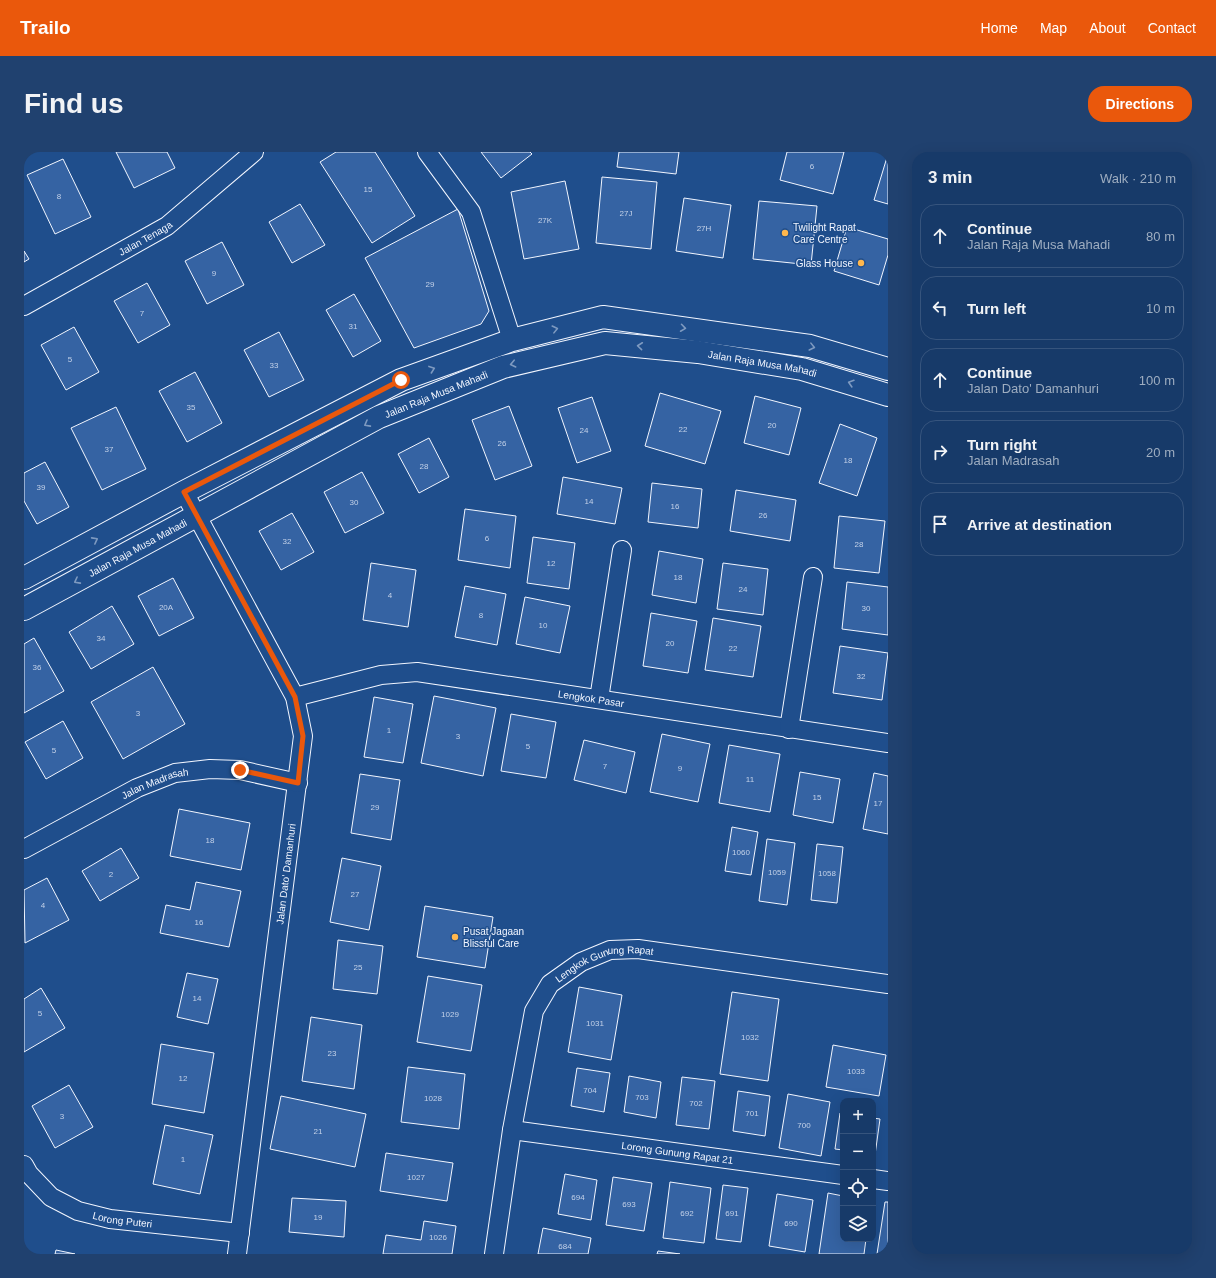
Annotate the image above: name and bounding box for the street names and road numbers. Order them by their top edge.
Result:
street label: Jalan Tenaga [117,218,175,257]
street label: Jalan Raja Musa Mahadi [707,348,818,379]
street label: Jalan Raja Musa Mahadi [383,368,489,420]
street label: Jalan Raja Musa Mahadi [86,517,189,579]
street label: Lengkok Pasar [557,688,626,709]
street label: Jalan Madrasah [119,766,189,801]
street label: Jalan Dato' Damanhuri [274,823,298,925]
street label: Lengkok Gunung Rapat [553,943,655,984]
street label: Lorong Gunung Rapat 21 [621,1139,735,1166]
street label: Lorong Puteri [92,1209,153,1229]

